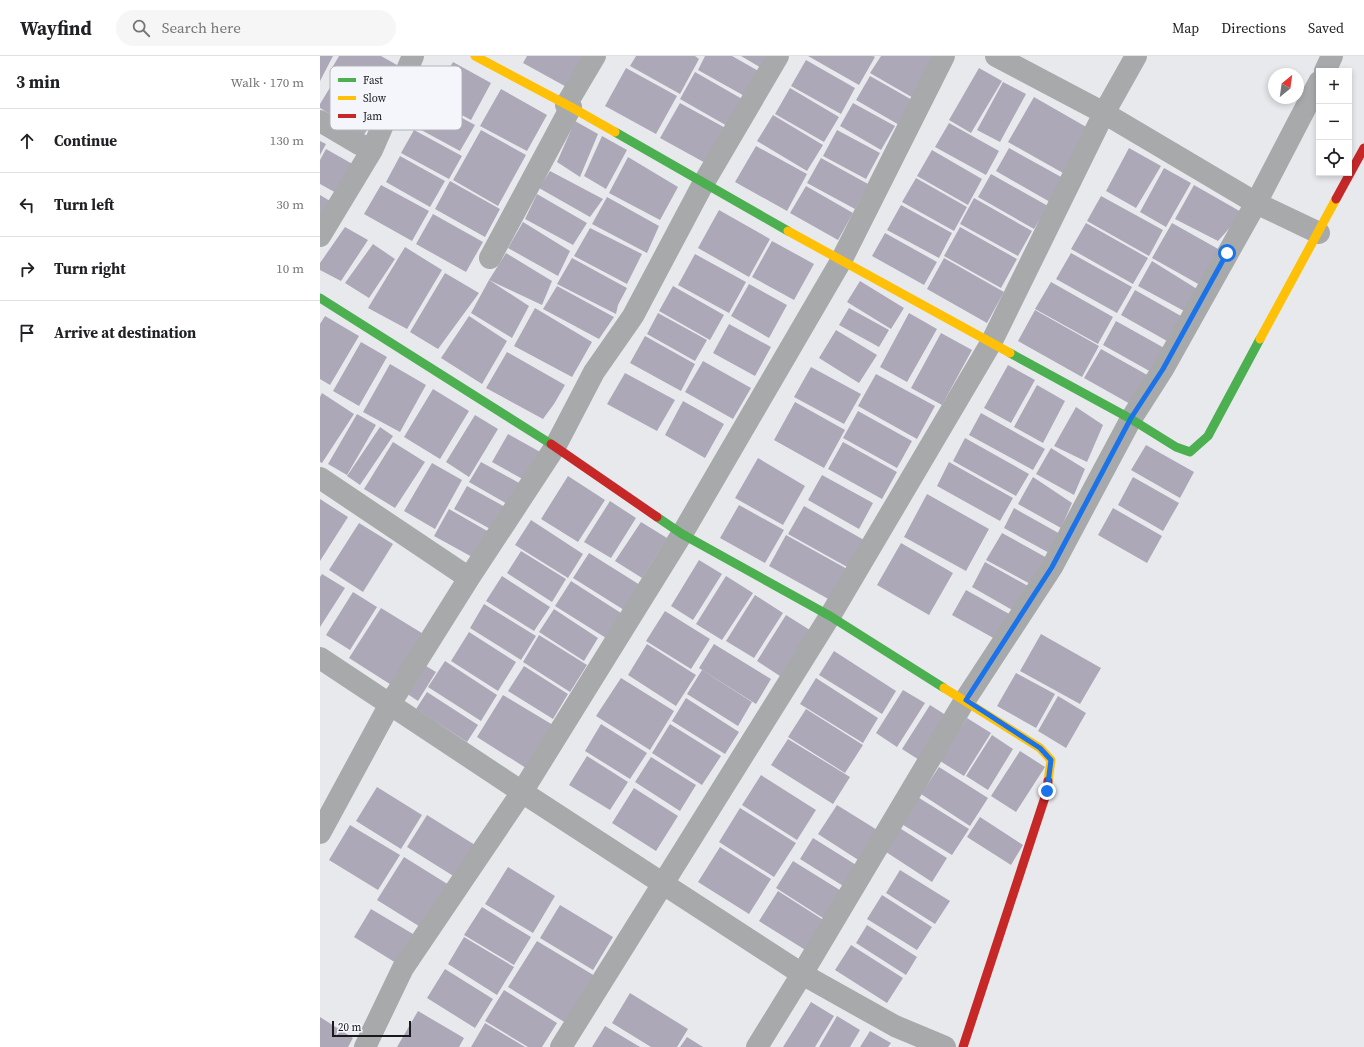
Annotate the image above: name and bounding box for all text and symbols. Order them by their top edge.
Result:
search box [116,10,396,46]
text: Wayfind [20,15,92,41]
icon: search [130,17,152,39]
text: Search here [162,17,241,38]
text: Map [1172,18,1199,38]
text: Directions [1221,18,1286,38]
text: Saved [1308,18,1344,38]
legend [330,66,462,130]
north arrow [1268,68,1304,104]
map controls [1316,68,1352,176]
button: + [1316,68,1352,104]
text: 3 min [16,70,60,94]
text: Fast [363,73,383,88]
text: Walk · 170 m [231,74,304,91]
text: Slow [363,91,387,106]
button: − [1316,104,1352,140]
text: Jam [362,109,382,124]
icon: ahead [16,130,38,152]
text: Continue [54,130,117,151]
text: 130 m [270,132,304,149]
button: locate [1316,140,1352,176]
icon: left [16,194,38,216]
text: Turn left [54,194,114,215]
text: 30 m [276,196,304,213]
route start [1218,244,1236,262]
icon: right [16,258,38,280]
text: Turn right [54,258,126,279]
text: 10 m [276,260,304,277]
icon: arrive [16,322,38,344]
text: Arrive at destination [54,322,196,343]
route end [1038,782,1056,800]
scale bar [332,1019,411,1038]
text: 20 m [338,1020,361,1035]

